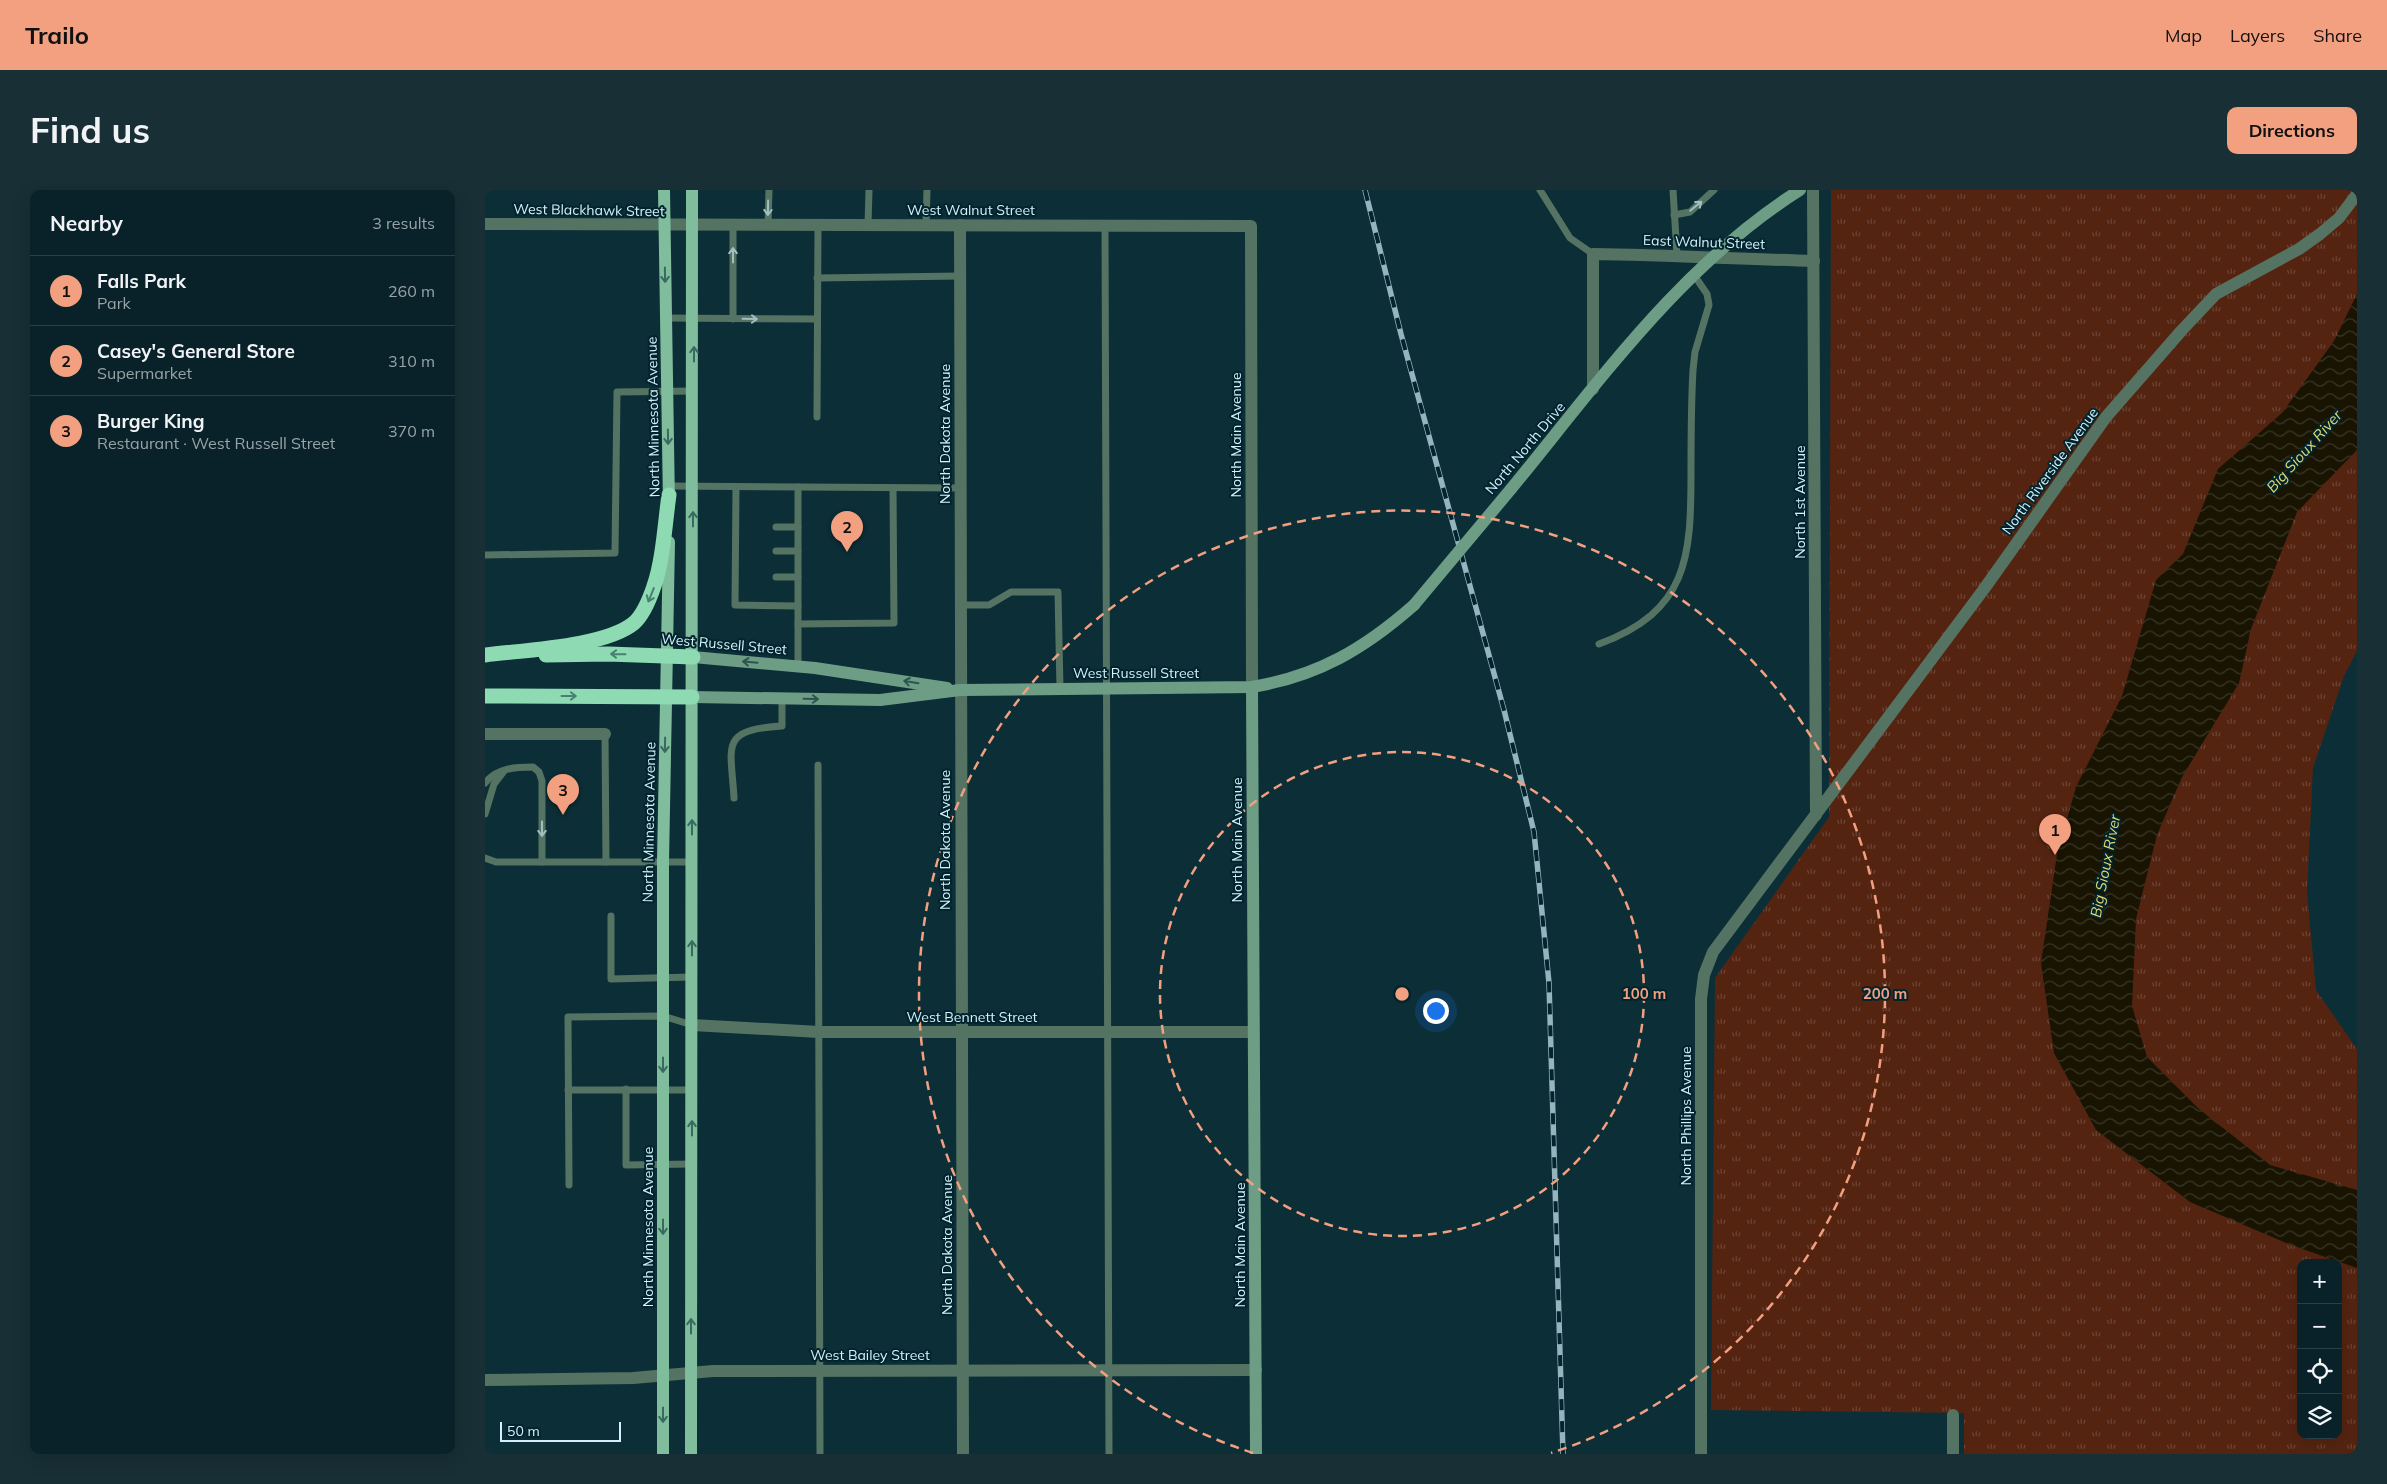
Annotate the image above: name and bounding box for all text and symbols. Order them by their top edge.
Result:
text: Trailo [25,20,89,50]
text: Map [2165,24,2202,47]
text: Layers [2230,24,2285,47]
text: Share [2313,24,2362,47]
button: Directions [2227,107,2357,154]
text: Find us [30,108,150,152]
street label: West Blackhawk Street [513,200,665,220]
one-way arrow [763,200,773,216]
street label: West Walnut Street [907,201,1035,219]
one-way arrow [1690,201,1703,212]
text: Nearby [50,210,123,236]
text: 3 results [372,213,435,233]
street label: East Walnut Street [1643,231,1765,253]
one-way arrow [728,247,738,264]
one-way arrow [660,266,670,283]
text: Falls Park [97,269,186,293]
text: 1 [61,281,71,301]
text: 260 m [388,281,435,301]
text: Park [97,293,131,313]
one-way arrow [741,314,757,324]
street label: North Minnesota Avenue [643,337,663,497]
text: Casey's General Store [97,339,295,363]
one-way arrow [689,347,699,363]
text: 2 [61,351,71,371]
text: 310 m [388,351,435,371]
text: Supermarket [97,363,192,383]
street label: North Dakota Avenue [936,364,954,504]
street label: North Main Avenue [1227,372,1245,498]
street label: North North Drive [1481,398,1569,498]
street label: North Riverside Avenue [1998,404,2102,538]
water label: Big Sioux River [2262,406,2346,496]
text: Burger King [97,409,205,433]
text: 3 [61,421,71,441]
text: 370 m [388,421,435,441]
one-way arrow [663,428,673,445]
text: Restaurant · West Russell Street [97,433,335,453]
street label: North 1st Avenue [1791,445,1809,559]
one-way arrow [688,511,698,527]
pin: 2 [831,511,863,552]
one-way arrow [646,586,655,602]
street label: West Russell Street [660,630,788,658]
one-way arrow [611,649,627,659]
one-way arrow [742,658,758,667]
street label: West Russell Street [1073,664,1199,682]
one-way arrow [904,677,920,687]
one-way arrow [560,691,577,701]
one-way arrow [802,694,819,704]
one-way arrow [660,737,670,753]
street label: North Minnesota Avenue [639,742,659,902]
street label: North Dakota Avenue [936,770,954,910]
pin: 3 [547,774,579,815]
street label: North Main Avenue [1228,777,1246,903]
water label: Big Sioux River [2086,812,2124,919]
pin: 1 [2039,814,2071,855]
one-way arrow [687,820,697,836]
one-way arrow [537,821,547,837]
one-way arrow [687,940,697,956]
text: 100 m [1622,984,1666,1003]
text: 200 m [1863,984,1907,1003]
centre of rings [1393,985,1411,1003]
your location [1423,998,1449,1024]
street label: West Bennett Street [907,1008,1038,1026]
street label: North Phillips Avenue [1677,1046,1695,1186]
one-way arrow [658,1056,668,1072]
one-way arrow [687,1120,697,1136]
street label: North Minnesota Avenue [639,1147,657,1307]
street label: North Dakota Avenue [938,1175,956,1315]
street label: North Main Avenue [1231,1182,1249,1308]
one-way arrow [658,1218,668,1235]
map controls [2297,1259,2342,1439]
button: + [2297,1259,2342,1304]
button: − [2297,1304,2342,1349]
one-way arrow [686,1318,696,1334]
street label: West Bailey Street [810,1346,930,1364]
button: locate [2297,1349,2342,1394]
button: layers [2297,1394,2342,1439]
one-way arrow [658,1406,668,1423]
scale bar [500,1419,621,1442]
text: 50 m [507,1422,540,1440]

